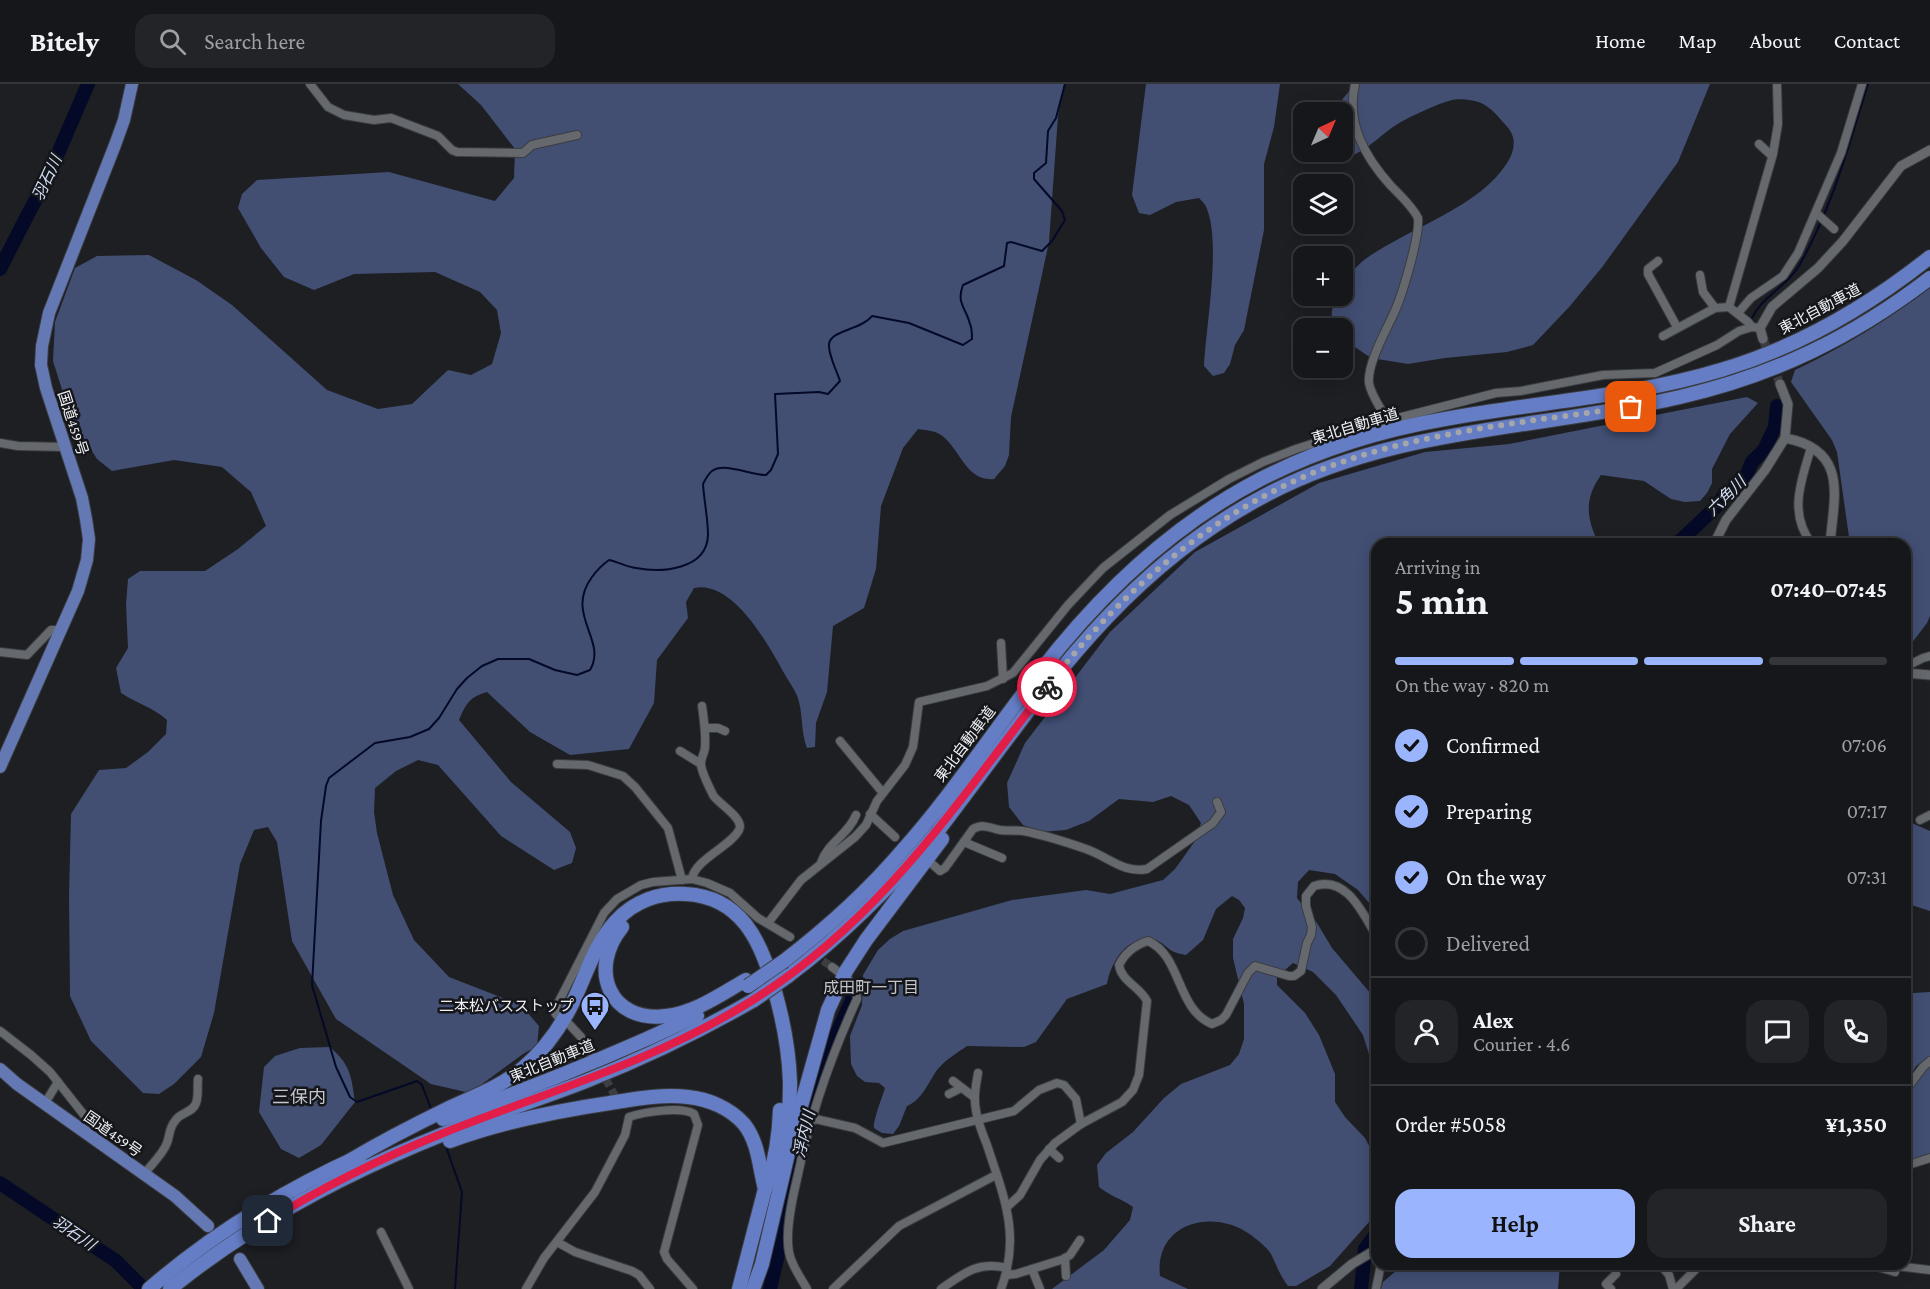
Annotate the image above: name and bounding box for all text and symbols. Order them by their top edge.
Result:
search box [135,14,555,68]
icon: search [156,25,189,58]
text: Bitely [30,26,99,57]
text: Search here [204,29,305,54]
text: Home [1595,29,1645,53]
text: Map [1678,29,1717,53]
text: About [1750,29,1801,53]
text: Contact [1834,29,1900,53]
north arrow [1293,102,1353,162]
map controls [1293,102,1353,378]
water label: 羽石川 [29,151,66,203]
button: layers [1293,174,1353,234]
button: + [1293,246,1353,306]
street label: 東北自動車道 [1776,280,1863,337]
button: − [1293,318,1353,378]
pin [1605,381,1656,432]
street label: 国道459号 [55,389,91,457]
icon: bag [1614,390,1647,423]
street label: 東北自動車道 [1309,404,1400,447]
water label: 六角川 [1703,472,1750,519]
text: Arriving in [1395,556,1480,578]
text: 07:40–07:45 [1770,577,1887,602]
text: 5 min [1395,579,1488,622]
courier [1017,657,1077,717]
icon: bike [1031,671,1064,704]
text: On the way · 820 m [1395,674,1549,696]
street label: 東北自動車道 [931,703,998,785]
icon: check [1395,729,1428,762]
text: Confirmed [1446,733,1540,758]
text: 07:06 [1841,734,1887,756]
icon: check [1395,795,1428,828]
text: Preparing [1446,799,1532,824]
text: 07:17 [1847,800,1887,822]
icon: check [1395,861,1428,894]
text: On the way [1446,865,1546,890]
text: 07:31 [1847,866,1887,888]
text: Delivered [1446,931,1530,956]
district label: 成田町一丁目 [823,979,919,996]
bus stop icon: 二本松バスストップ [579,990,611,1032]
place label: 二本松バスストップ [439,998,574,1014]
button: person [1395,1000,1458,1063]
button: chat [1746,1000,1809,1063]
button: phone [1824,1000,1887,1063]
text: Alex [1473,1008,1514,1033]
text: Courier · 4.6 [1473,1033,1571,1055]
street label: 東北自動車道 [507,1036,597,1085]
district label: 三保内 [272,1087,326,1107]
water label: 浮内川 [790,1107,818,1159]
street label: 国道459号 [81,1108,145,1160]
text: Order #5058 [1395,1112,1507,1137]
text: ¥1,350 [1825,1112,1887,1137]
button: Help [1395,1189,1635,1258]
button: Share [1647,1189,1887,1258]
pin [242,1195,293,1246]
icon: home [251,1204,284,1237]
water label: 羽石川 [49,1213,100,1255]

